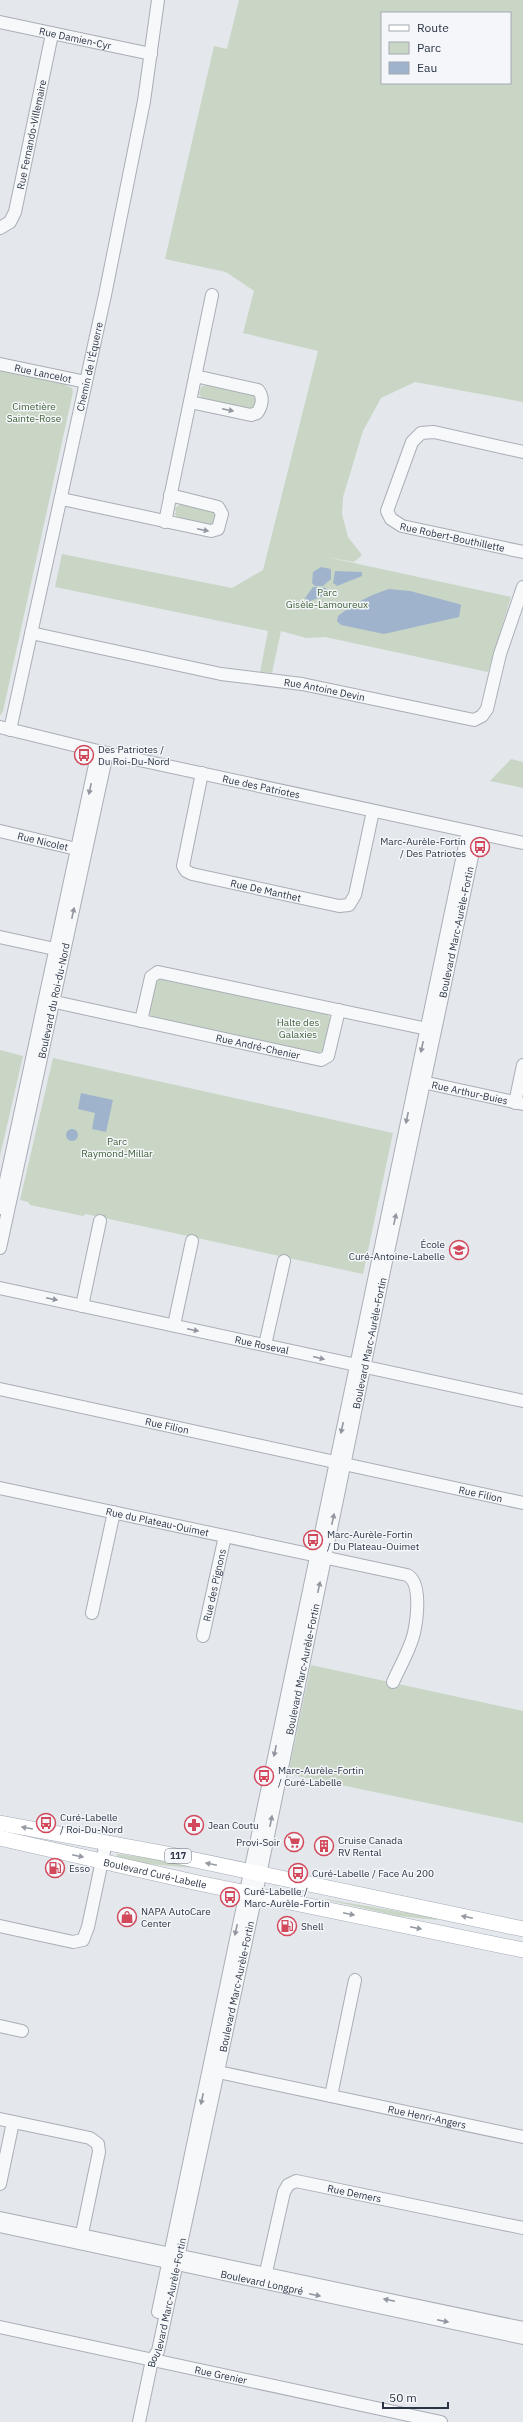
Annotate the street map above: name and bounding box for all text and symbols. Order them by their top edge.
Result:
legend [381,12,511,84]
text: Route [417,20,449,35]
street label: Rue Damien-Cyr [38,24,113,52]
text: Parc [417,40,441,55]
text: Eau [417,60,437,75]
street label: Rue Fernando-Villemaire [14,78,49,191]
street label: Chemin de l'Équerre [74,320,106,413]
street label: Rue Lancelot [13,361,73,386]
park label: Cimetière Sainte-Rose [7,400,62,425]
one-way arrow [222,408,234,414]
street label: Rue Robert-Bouthillette [399,520,507,555]
one-way arrow [197,527,209,533]
park label: Parc Gisèle-Lamoureux [286,586,368,611]
street label: Rue Antoine Devin [283,676,366,704]
place label: Des Patriotes / Du Roi-Du-Nord [98,743,170,768]
bus stop icon: Des Patriotes / Du Roi-Du-Nord [73,744,95,766]
street label: Rue des Patriotes [221,772,301,802]
one-way arrow [86,783,92,795]
street label: Rue Nicolet [16,829,70,854]
place label: Marc-Aurèle-Fortin / Des Patriotes [380,835,466,860]
bus stop icon: Marc-Aurèle-Fortin / Des Patriotes [469,836,491,858]
street label: Boulevard Marc-Aurèle-Fortin [436,865,477,999]
street label: Rue De Manthet [229,877,303,905]
one-way arrow [71,907,77,919]
street label: Boulevard du Roi-du-Nord [35,942,73,1060]
park label: Halte des Galaxies [277,1016,319,1041]
street label: Rue André-Chenier [215,1031,302,1062]
one-way arrow [418,1041,424,1054]
street label: Rue Arthur-Buies [430,1078,509,1108]
one-way arrow [403,1112,409,1124]
park label: Parc Raymond-Millar [81,1135,153,1160]
one-way arrow [393,1213,399,1225]
place label: École Curé-Antoine-Labelle [349,1238,446,1263]
school or university icon: École Curé-Antoine-Labelle [448,1239,470,1261]
street label: Boulevard Marc-Aurèle-Fortin [350,1276,389,1410]
one-way arrow [46,1297,58,1303]
one-way arrow [186,1327,199,1333]
street label: Rue Roseval [234,1333,290,1357]
one-way arrow [313,1356,326,1362]
street label: Rue Filion [144,1415,190,1437]
one-way arrow [339,1422,345,1434]
street label: Rue Filion [457,1483,504,1505]
street label: Rue du Plateau-Ouimet [105,1505,211,1540]
one-way arrow [330,1513,336,1525]
place label: Marc-Aurèle-Fortin / Du Plateau-Ouimet [327,1528,420,1553]
bus stop icon: Marc-Aurèle-Fortin / Du Plateau-Ouimet [302,1529,324,1551]
street label: Rue des Pignons [200,1548,229,1623]
one-way arrow [316,1581,322,1593]
street label: Boulevard Marc-Aurèle-Fortin [283,1602,323,1736]
one-way arrow [271,1745,277,1758]
place label: Marc-Aurèle-Fortin / Curé-Labelle [278,1764,364,1789]
bus stop icon: Marc-Aurèle-Fortin / Curé-Labelle [253,1765,275,1787]
place label: Curé-Labelle / Roi-Du-Nord [60,1811,123,1836]
bus stop icon: Curé-Labelle / Roi-Du-Nord [35,1812,57,1834]
pharmacy icon: Jean Coutu [183,1814,205,1836]
one-way arrow [268,1815,274,1828]
place label: Jean Coutu [208,1819,259,1832]
one-way arrow [20,1825,33,1831]
supermarket icon: Provi-Soir [283,1831,305,1853]
place label: Cruise Canada RV Rental [338,1834,403,1859]
building icon: Cruise Canada RV Rental [313,1835,335,1857]
place label: Provi-Soir [236,1836,280,1849]
road number: 117 [165,1849,191,1863]
one-way arrow [72,1854,84,1860]
street label: Boulevard Curé-Labelle [102,1856,208,1892]
fuel station icon: Esso [44,1857,66,1879]
one-way arrow [205,1860,217,1866]
place label: Esso [69,1862,91,1875]
bus stop icon: Curé-Labelle / Face Au 200 [287,1862,309,1884]
place label: Curé-Labelle / Face Au 200 [312,1867,434,1880]
place label: Curé-Labelle / Marc-Aurèle-Fortin [244,1885,330,1910]
bus stop icon: Curé-Labelle / Marc-Aurèle-Fortin [219,1886,241,1908]
place label: NAPA AutoCare Center [141,1905,211,1930]
shop icon: NAPA AutoCare Center [116,1906,138,1928]
one-way arrow [343,1911,355,1917]
one-way arrow [461,1914,473,1920]
fuel station icon: Shell [276,1915,298,1937]
street label: Boulevard Marc-Aurèle-Fortin [216,1920,257,2053]
place label: Shell [301,1920,324,1933]
one-way arrow [233,1924,239,1936]
one-way arrow [410,1925,422,1931]
one-way arrow [198,2093,204,2105]
street label: Rue Henri-Angers [387,2102,467,2132]
street label: Rue Demers [326,2182,383,2206]
street label: Boulevard Marc-Aurèle-Fortin [145,2237,189,2369]
street label: Boulevard Longpré [219,2267,305,2298]
one-way arrow [309,2292,322,2298]
one-way arrow [383,2297,395,2303]
one-way arrow [437,2319,449,2325]
street label: Rue Grenier [193,2363,249,2387]
scale bar [383,2384,448,2410]
text: 50 m [389,2390,417,2405]

